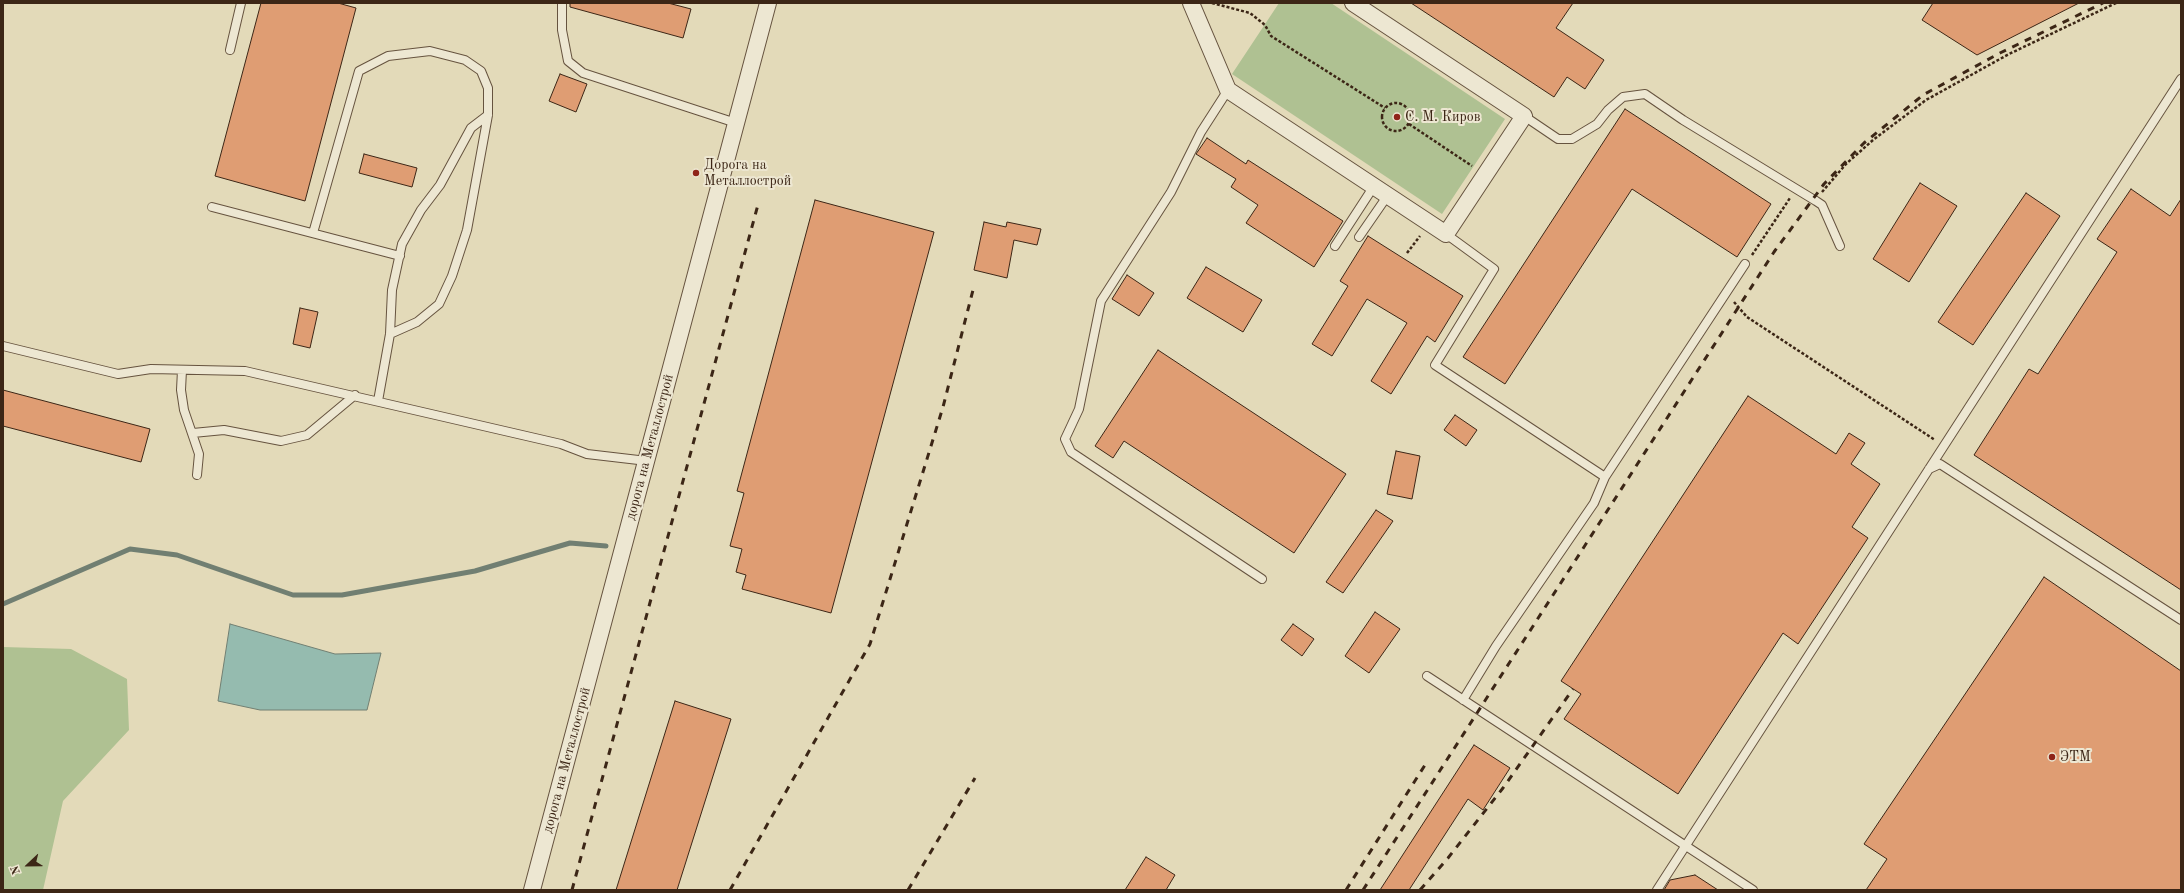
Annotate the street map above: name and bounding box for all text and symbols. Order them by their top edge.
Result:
place label: С. М. Киров [1405,109,1480,125]
marker: С. М. Киров [1392,112,1402,122]
place label: Дорога на Металлострой [704,157,791,190]
marker: Дорога на Металлострой [691,168,701,178]
street label: дорога на Металлострой [622,372,678,522]
street label: дорога на Металлострой [539,685,595,835]
place label: ЭТМ [2060,749,2091,765]
marker: ЭТМ [2047,752,2057,762]
north arrow [8,845,48,885]
text: N [10,864,23,876]

